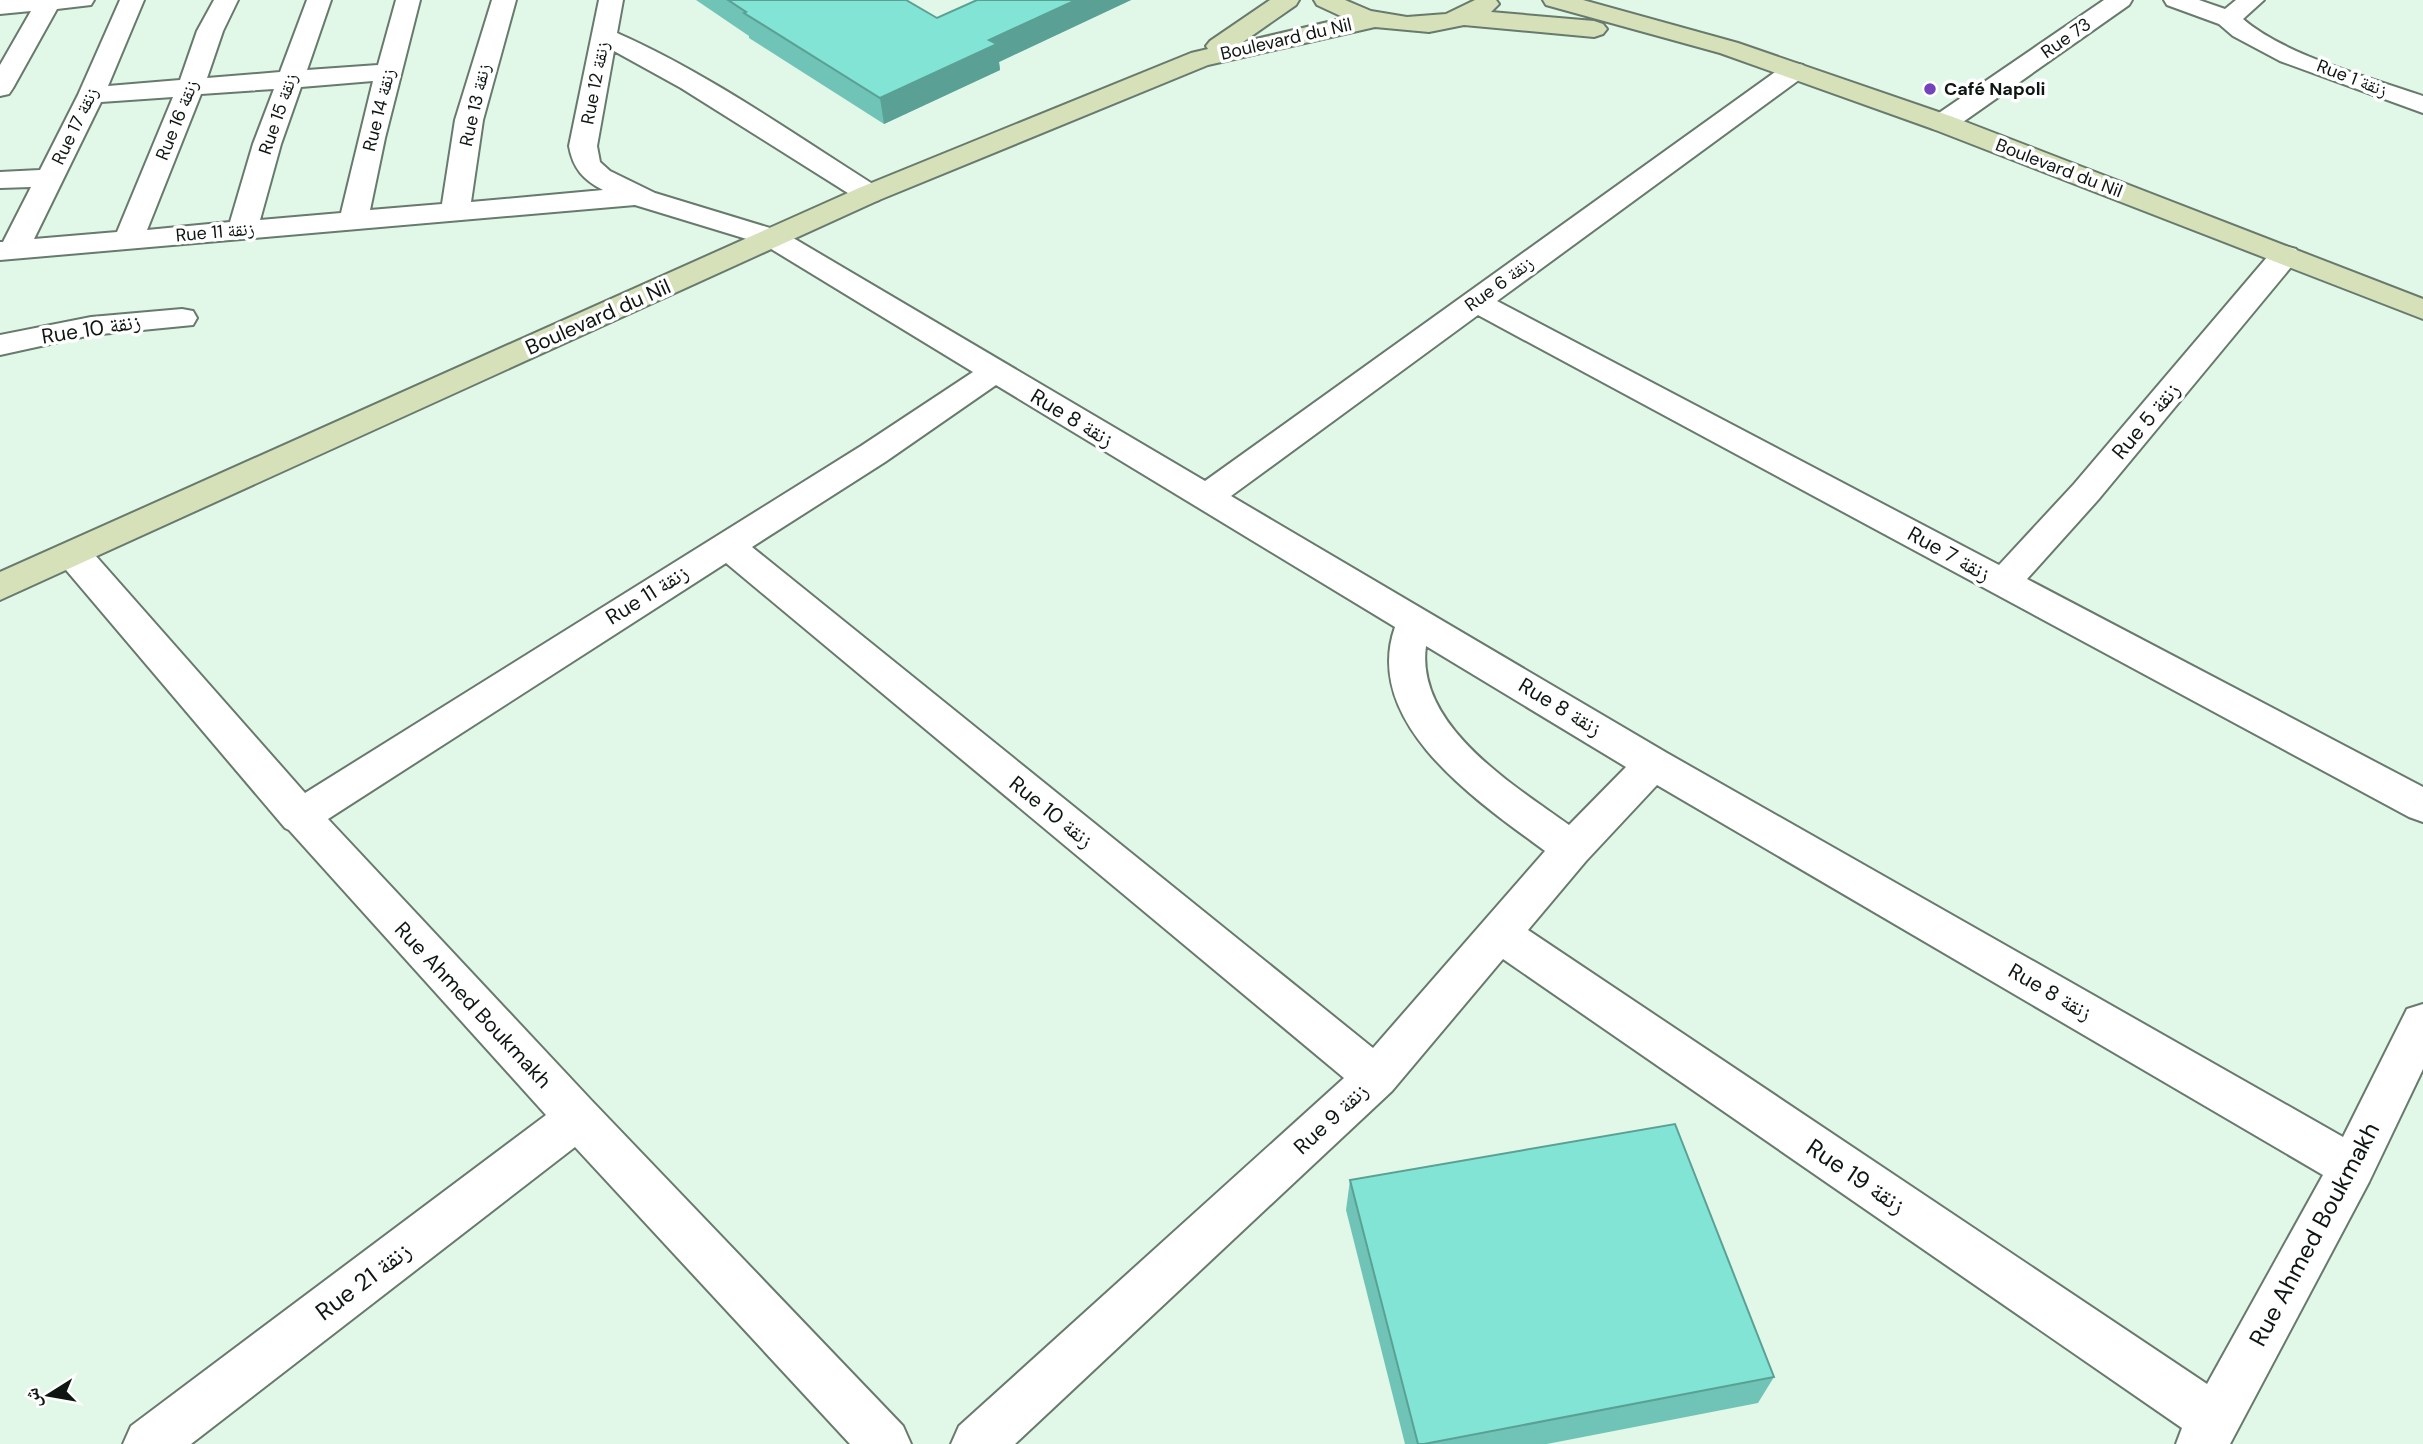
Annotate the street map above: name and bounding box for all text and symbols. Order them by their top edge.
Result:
street label: Boulevard du Nil [1218,12,1354,66]
street label: Rue 73 [2036,12,2096,64]
street label: Rue 12 زنقة [575,40,615,126]
street label: Rue 1 زنقة [2313,54,2391,102]
street label: Rue 13 زنقة [454,61,496,149]
street label: Rue 14 زنقة [357,66,401,154]
street label: Rue 15 زنقة [253,70,303,158]
street label: Rue 16 زنقة [150,76,204,164]
place label: Café Napoli [1944,77,2045,101]
marker: Café Napoli [1922,81,1938,97]
street label: Rue 17 زنقة [46,83,104,169]
street label: Boulevard du Nil [1992,133,2126,203]
street label: Rue 11 زنقة [175,217,255,247]
street label: Rue 6 زنقة [1460,251,1538,317]
street label: Boulevard du Nil [521,272,675,362]
street label: Rue 10 زنقة [39,307,143,351]
street label: Rue 5 زنقة [2106,377,2186,465]
street label: Rue 8 زنقة [1025,382,1119,454]
street label: Rue 7 زنقة [1903,520,1995,588]
street label: Rue 11 زنقة [600,559,694,631]
street label: Rue 8 زنقة [1513,671,1607,743]
street label: Rue 10 زنقة [1003,770,1099,854]
street label: Rue Ahmed Boukmakh [388,916,558,1094]
street label: Rue 8 زنقة [2003,957,2097,1027]
street label: Rue 9 زنقة [1288,1077,1374,1161]
street label: Rue Ahmed Boukmakh [2242,1117,2386,1351]
street label: Rue 19 زنقة [1801,1132,1911,1220]
street label: Rue 21 زنقة [309,1235,417,1327]
north arrow [14,1360,84,1430]
text: ش [19,1386,47,1410]

